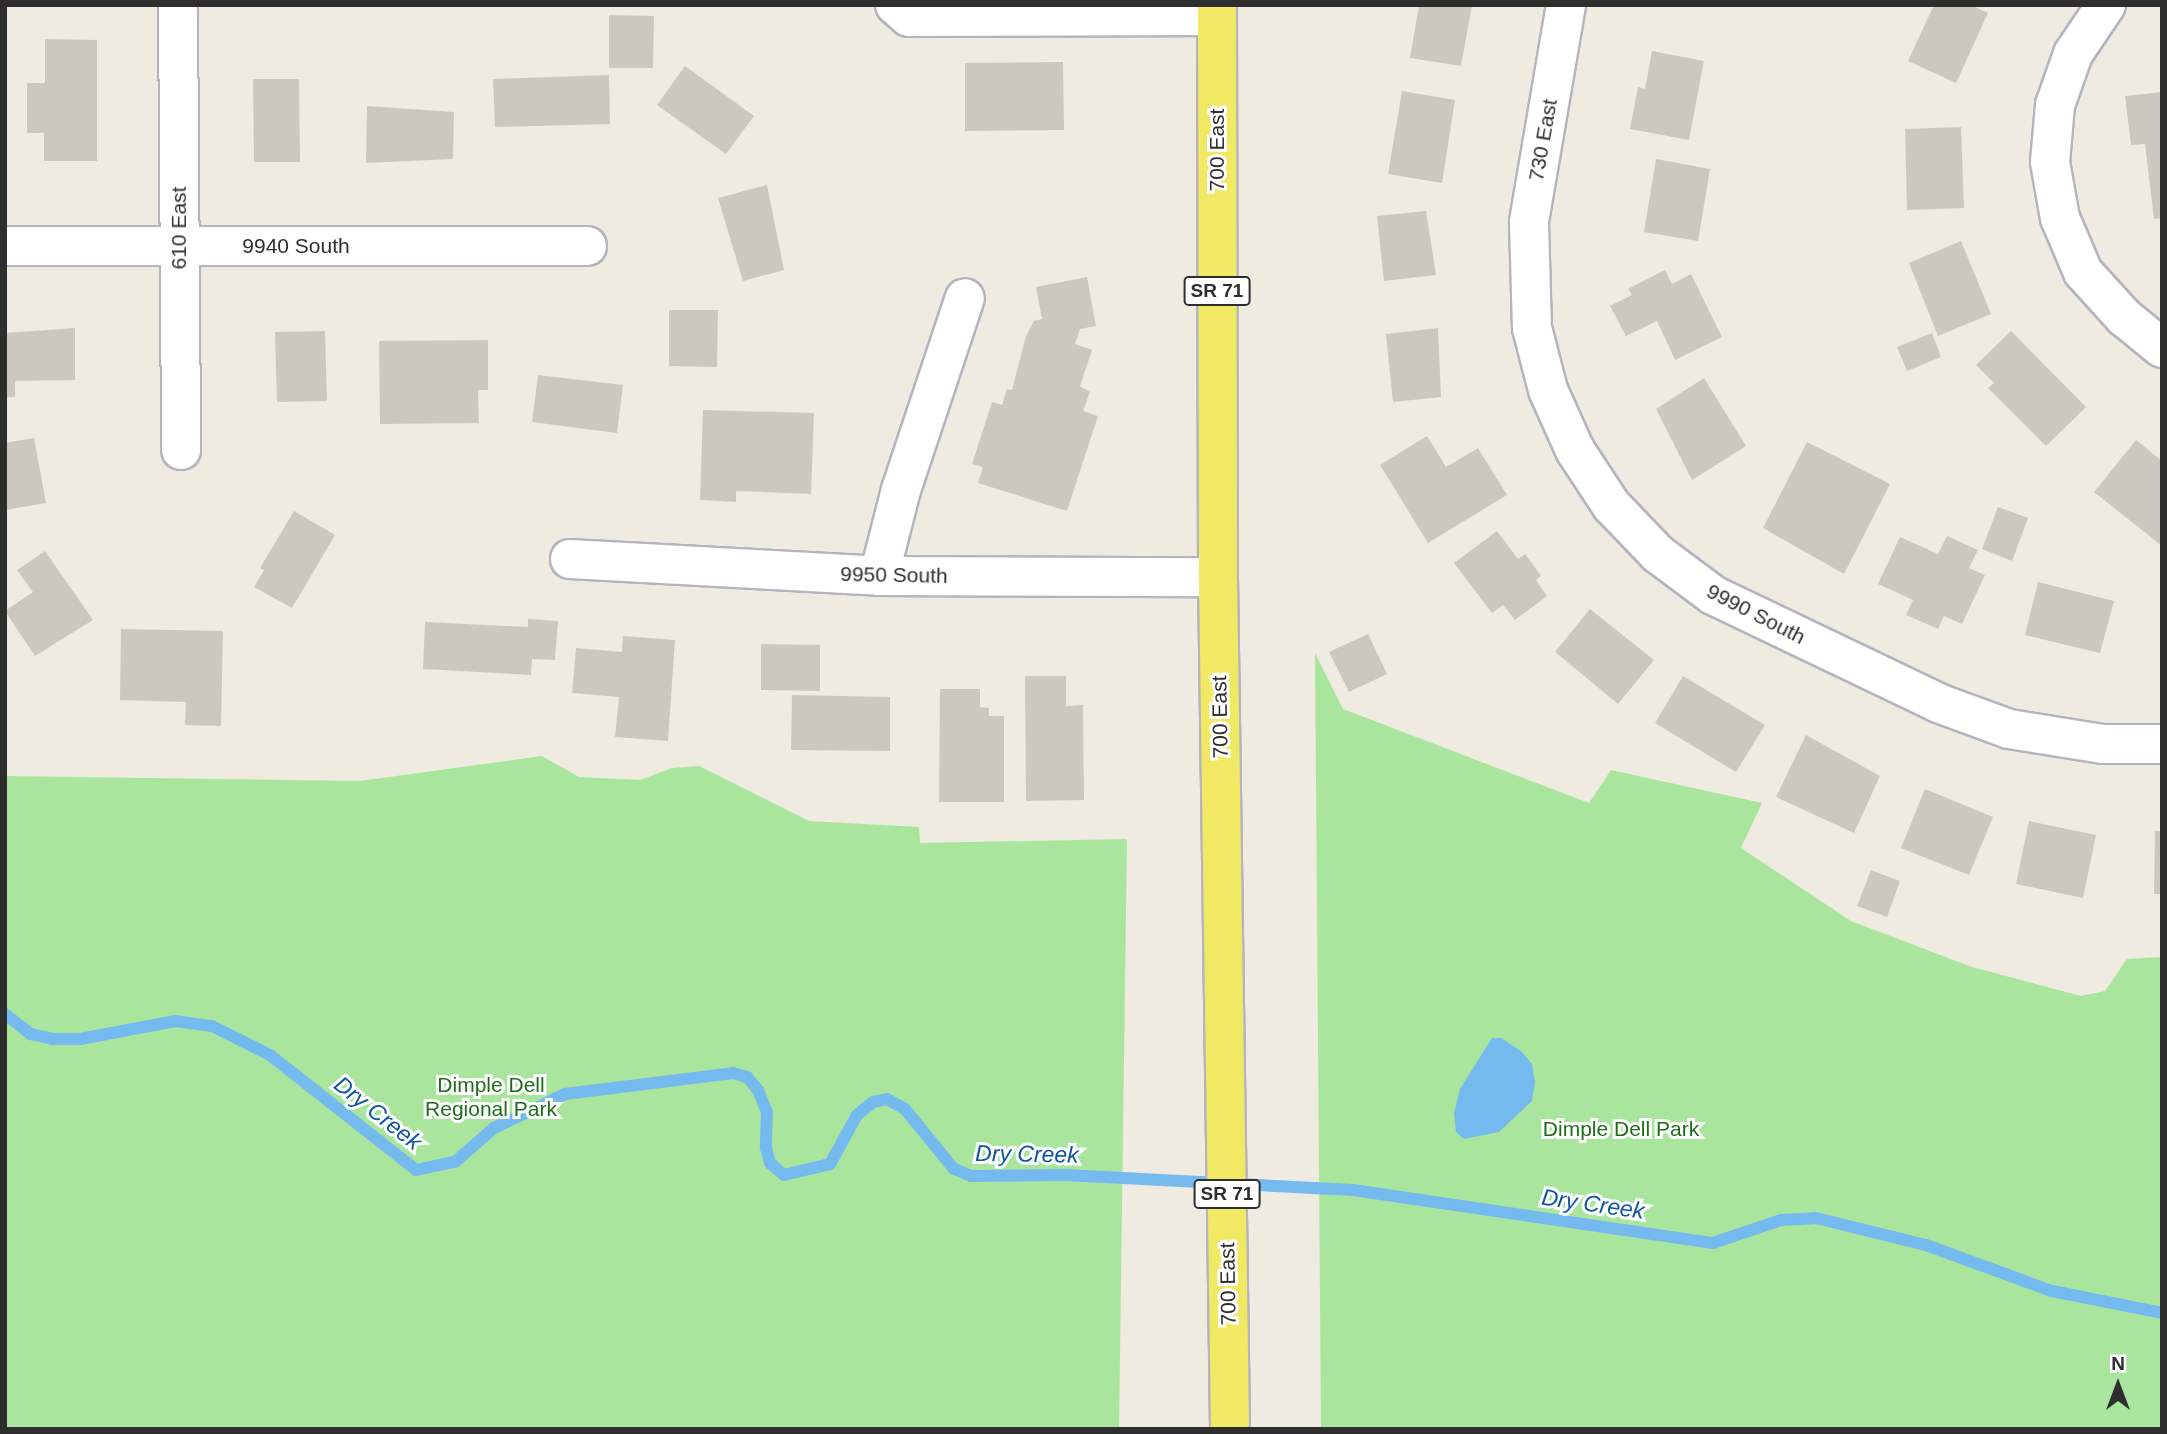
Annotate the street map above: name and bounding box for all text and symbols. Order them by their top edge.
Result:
street label: 730 East [1523,97,1563,183]
street label: 700 East [1204,109,1230,191]
street label: 610 East [166,187,192,269]
street label: 9940 South [242,233,350,259]
road number: SR 71 [1182,276,1252,306]
street label: 9950 South [840,561,948,589]
street label: 9990 South [1702,578,1810,650]
street label: 700 East [1207,675,1233,759]
water label: Dry Creek [329,1070,427,1156]
park label: Dimple Dell Regional Park [425,1072,557,1122]
park label: Dimple Dell Park [1543,1116,1699,1142]
water label: Dry Creek [975,1139,1079,1169]
road number: SR 71 [1192,1178,1262,1210]
water label: Dry Creek [1540,1183,1646,1225]
street label: 700 East [1215,1242,1241,1326]
north arrow [2083,1350,2153,1420]
text: N [2111,1353,2125,1374]

